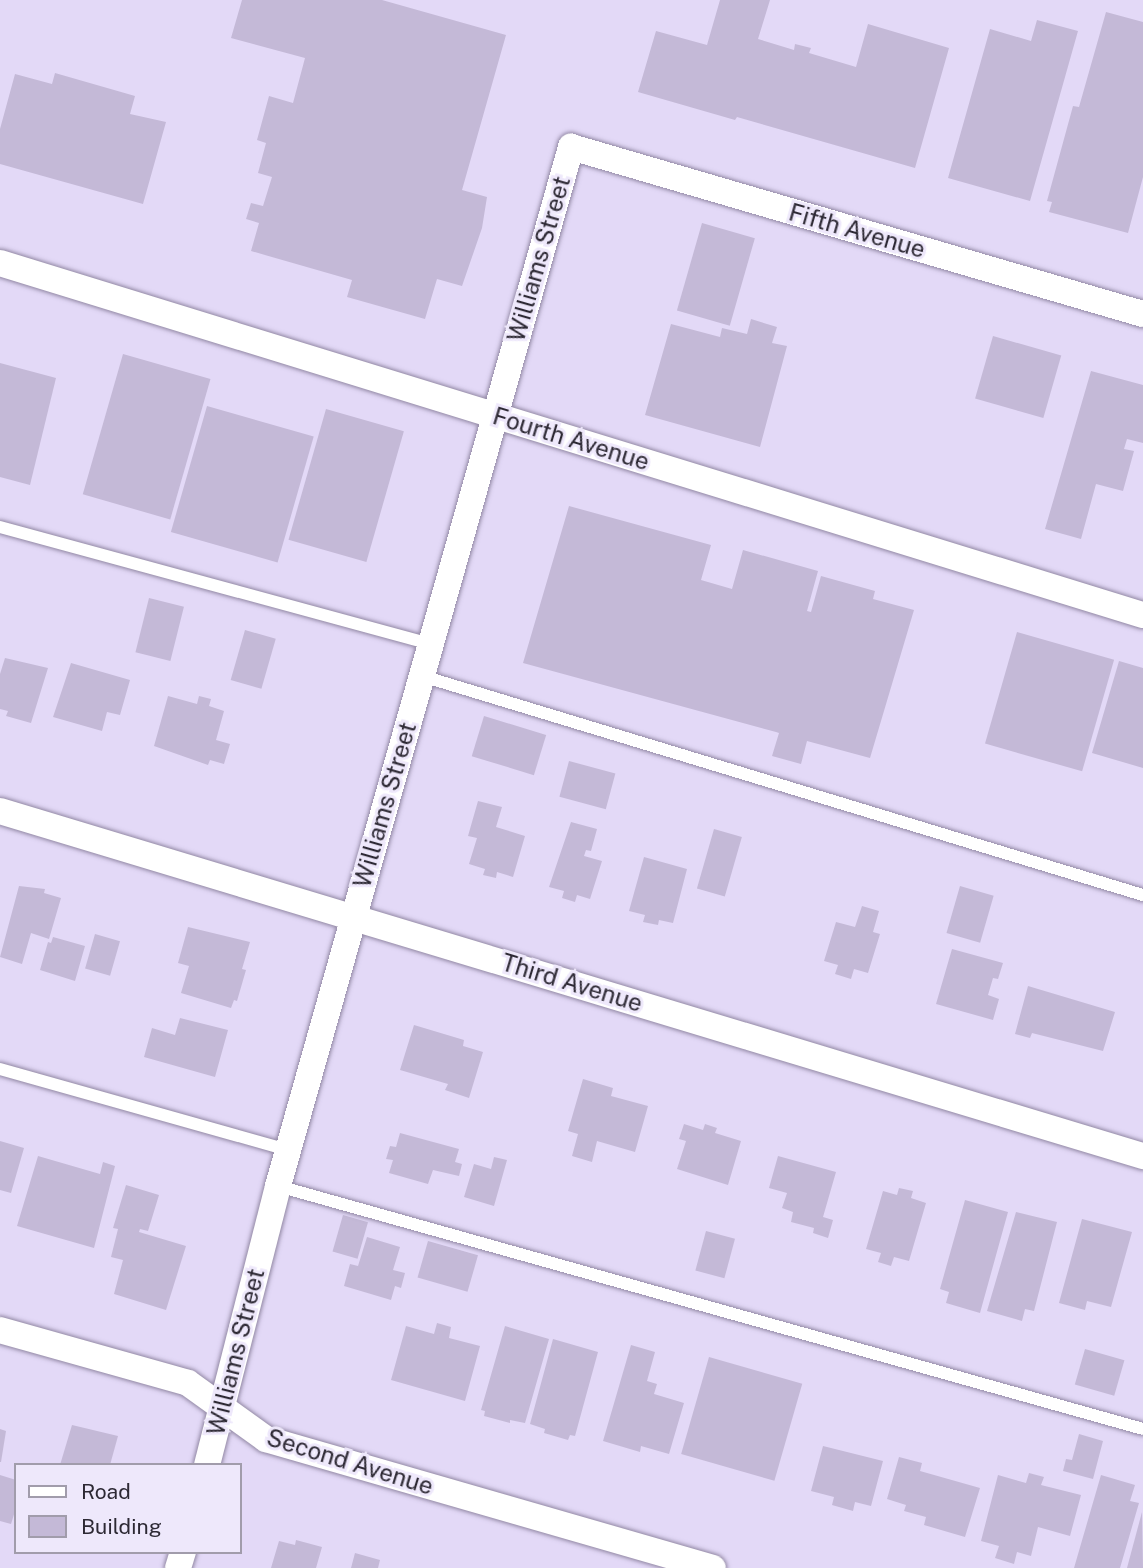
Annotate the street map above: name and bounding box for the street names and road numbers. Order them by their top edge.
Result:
street label: Williams Street [502,173,576,345]
street label: Fifth Avenue [786,198,928,264]
street label: Fourth Avenue [489,402,653,476]
street label: Williams Street [348,719,422,891]
street label: Third Avenue [498,948,646,1018]
street label: Williams Street [201,1266,271,1438]
street label: Second Avenue [263,1423,437,1501]

